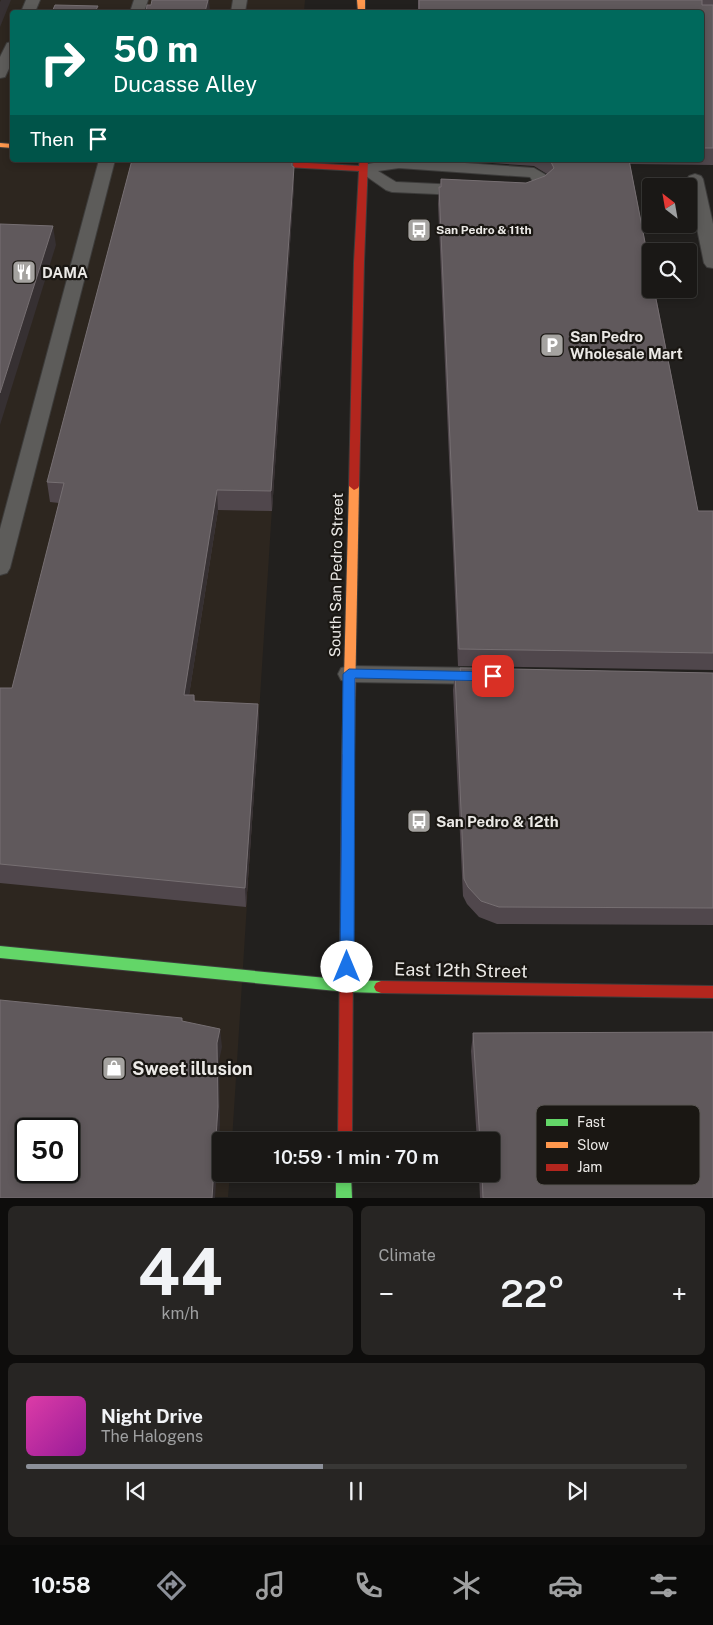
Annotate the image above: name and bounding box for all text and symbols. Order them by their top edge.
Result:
text: 50 m [113,29,198,70]
icon: right [30,30,95,95]
text: Ducasse Alley [113,71,257,97]
icon: arrive [84,125,112,153]
text: Then [30,128,74,150]
north arrow [642,178,698,232]
map controls [642,178,697,298]
bus stop icon: San Pedro & 11th [406,217,432,243]
place label: San Pedro & 11th [436,223,532,237]
button: search [642,243,697,298]
restaurant icon: DAMA [11,259,37,285]
place label: DAMA [42,264,88,281]
place label: San Pedro Wholesale Mart [570,328,683,362]
parking icon: San Pedro Wholesale Mart [539,332,565,358]
street label: South San Pedro Street [326,492,346,657]
pin [472,655,514,697]
icon: arrive [479,662,507,690]
bus stop icon: San Pedro & 12th [406,808,432,834]
place label: San Pedro & 12th [436,813,559,830]
position arrow [320,940,372,992]
street label: East 12th Street [394,958,528,982]
shop icon: Sweet illusion [101,1055,127,1081]
place label: Sweet illusion [132,1058,253,1079]
legend [536,1105,700,1185]
text: Fast [577,1114,605,1130]
speed limit sign: 50 [15,1118,80,1183]
text: Slow [577,1137,609,1153]
text: 10:59 · 1 min · 70 m [273,1146,439,1168]
text: Jam [577,1159,602,1175]
text: 44 [138,1233,223,1310]
text: Climate [379,1246,436,1265]
text: 22° [500,1271,565,1316]
text: − [379,1277,394,1310]
text: + [671,1277,687,1310]
text: km/h [161,1304,199,1323]
text: Night Drive [101,1405,203,1427]
text: The Halogens [101,1427,203,1446]
icon: previous [122,1477,150,1505]
icon: pause [342,1477,370,1505]
icon: next [563,1477,591,1505]
icon: directions [154,1568,189,1603]
icon: music [253,1568,288,1603]
icon: phone [351,1568,386,1603]
icon: climate [449,1568,484,1603]
icon: car [548,1568,583,1603]
icon: filters [646,1568,681,1603]
text: 10:58 [32,1572,91,1598]

